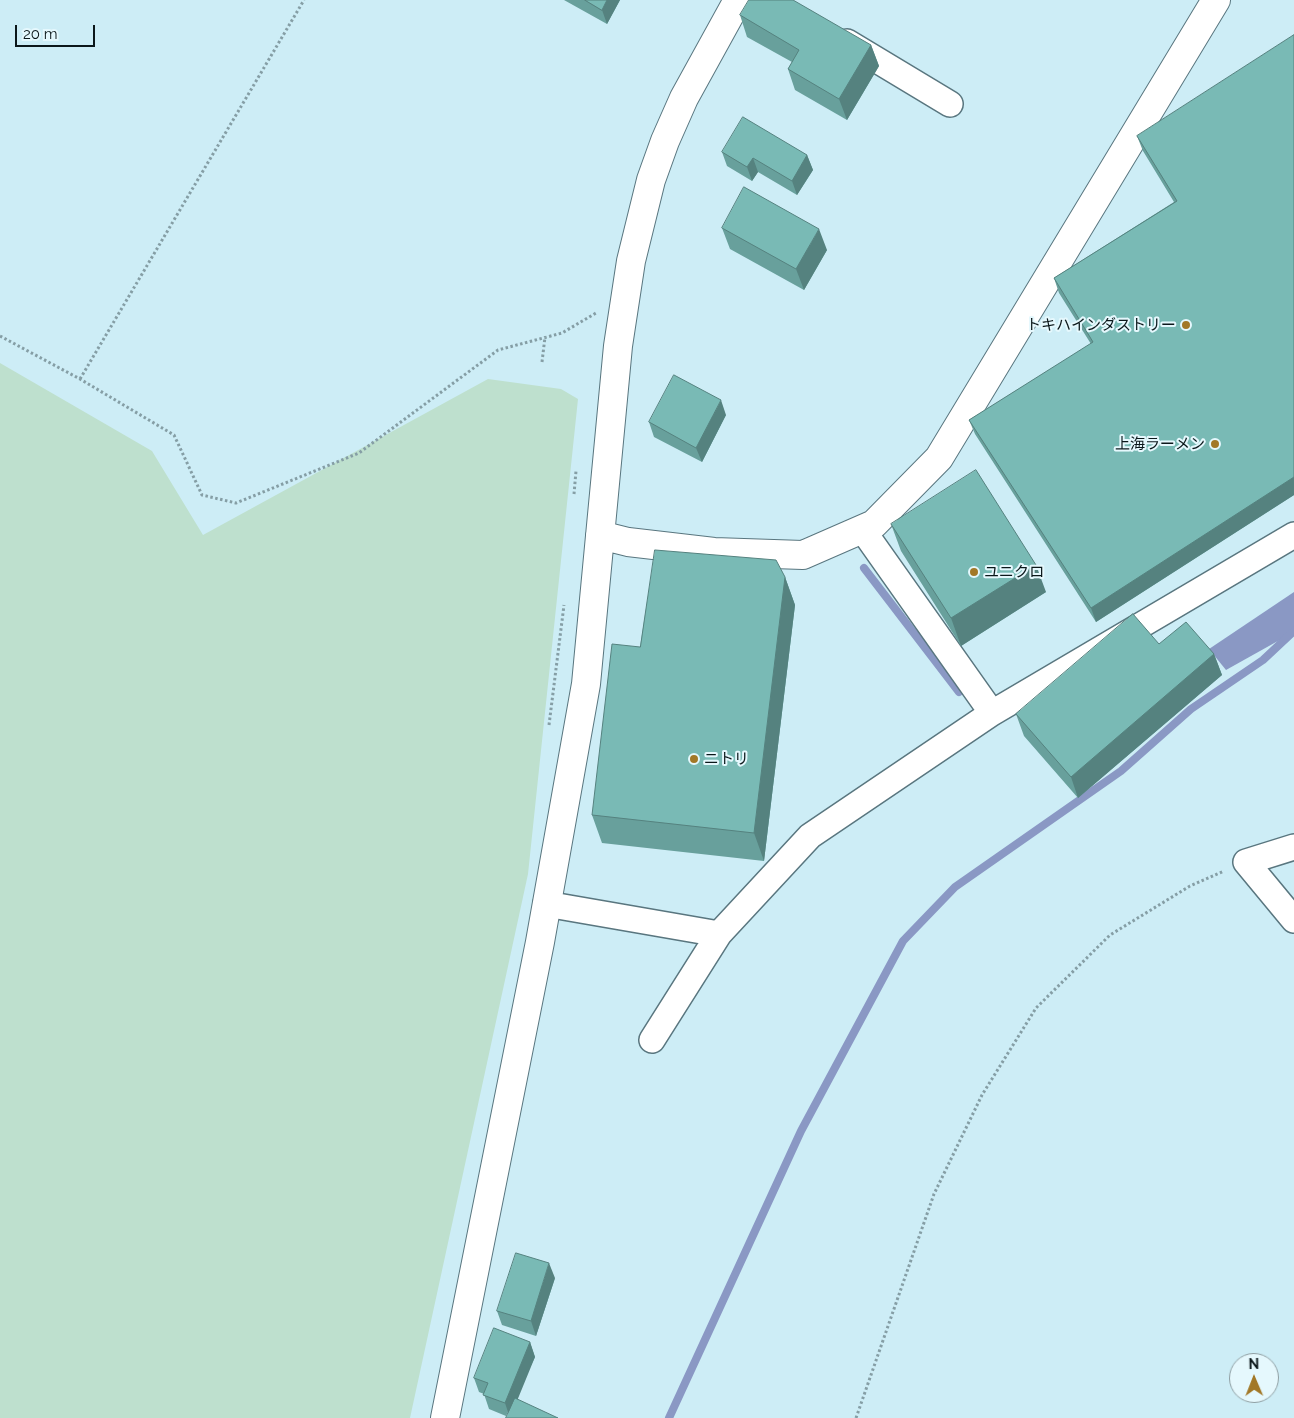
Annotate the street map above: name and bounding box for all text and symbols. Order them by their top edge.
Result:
scale bar [18,15,98,47]
text: 20 m [23,25,58,43]
place label: トキハインダストリー [1026,316,1176,334]
marker: トキハインダストリー [1180,319,1192,331]
place label: 上海ラーメン [1115,435,1205,453]
marker: 上海ラーメン [1209,438,1221,450]
place label: ユニクロ [984,563,1044,581]
marker: ユニクロ [968,566,980,578]
place label: ニトリ [704,750,749,768]
marker: ニトリ [688,753,700,765]
north arrow [1229,1353,1279,1403]
text: N [1248,1356,1259,1372]

